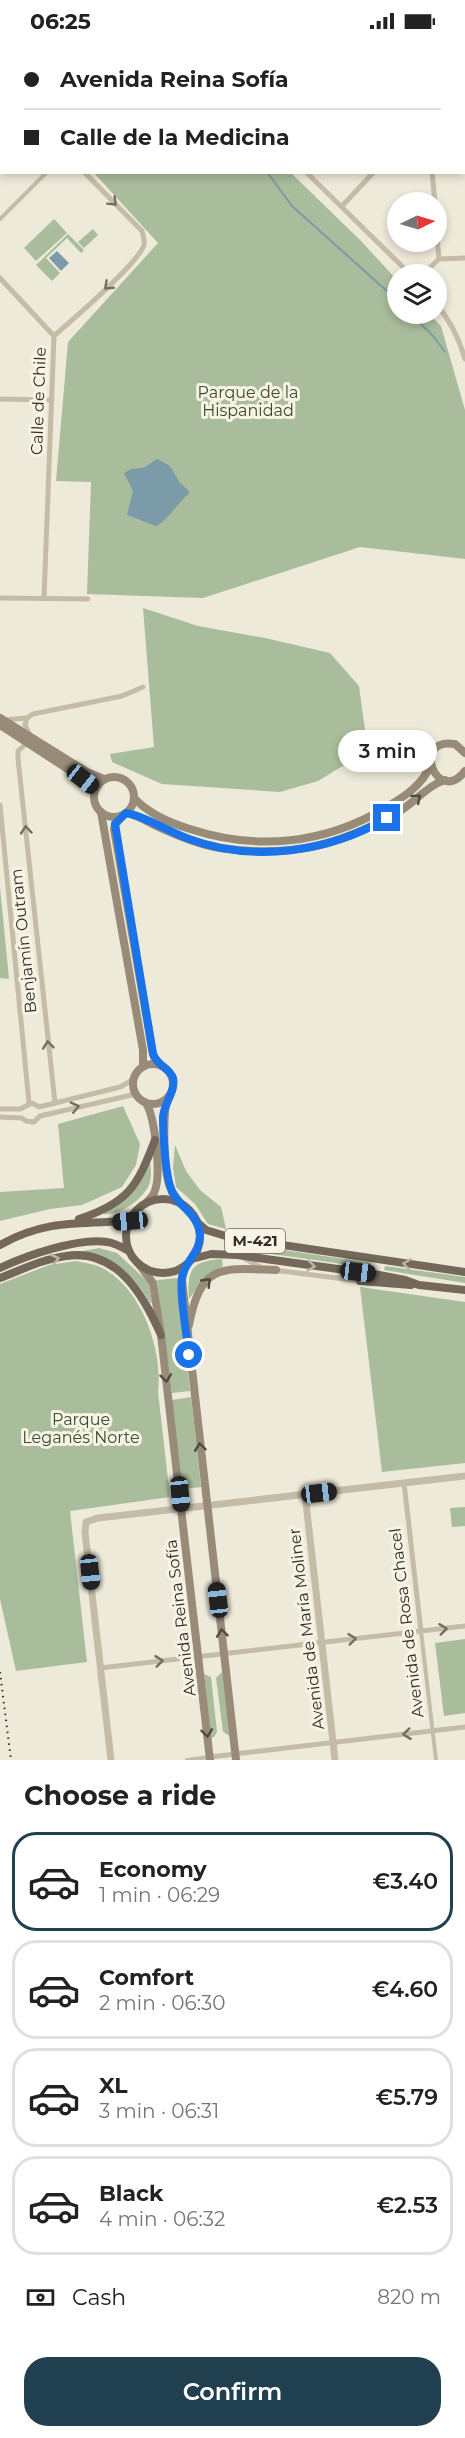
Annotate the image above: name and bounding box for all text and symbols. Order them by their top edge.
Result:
text: 06:25 [30,8,91,35]
text: Avenida Reina Sofía [60,66,289,93]
text: Calle de la Medicina [60,124,290,151]
north arrow [387,192,447,252]
map controls [387,192,447,324]
one-way arrow [106,194,117,205]
button: layers [387,264,447,324]
one-way arrow [105,279,115,290]
street label: Calle de Chile [27,347,50,455]
park label: Parque de la Hispanidad [198,383,298,420]
callout: 3 min [338,731,436,773]
text: 3 min [359,739,416,763]
car [63,761,103,797]
one-way arrow [410,795,421,806]
route end [373,804,400,831]
one-way arrow [20,825,33,835]
street label: Benjamín Outram [6,868,41,1014]
one-way arrow [42,1040,55,1049]
one-way arrow [70,1102,80,1115]
car [111,1210,149,1232]
road number: M-421 [225,1229,285,1253]
one-way arrow [50,1253,60,1266]
one-way arrow [306,1259,316,1271]
one-way arrow [402,1259,412,1271]
car [339,1261,377,1283]
one-way arrow [200,1278,211,1288]
route start [175,1341,202,1368]
one-way arrow [160,1374,172,1383]
park label: Parque Leganés Norte [22,1410,140,1447]
one-way arrow [194,1442,206,1452]
car [169,1475,191,1513]
car [300,1482,338,1504]
street label: Avenida de María Moliner [285,1527,328,1731]
street label: Avenida de Rosa Chacel [385,1527,428,1719]
street label: Avenida Reina Sofía [161,1538,200,1697]
car [79,1553,101,1591]
car [207,1581,229,1619]
one-way arrow [438,1623,448,1635]
one-way arrow [216,1629,228,1638]
one-way arrow [348,1633,357,1646]
one-way arrow [154,1656,163,1668]
one-way arrow [402,1727,411,1740]
one-way arrow [200,1729,213,1738]
text: Choose a ride [24,1779,216,1812]
icon: car [27,1855,81,1909]
text: Economy [99,1856,207,1883]
text: €3.40 [373,1868,438,1895]
text: 1 min · 06:29 [99,1883,220,1907]
icon: car [27,1963,81,2017]
text: Comfort [99,1964,194,1991]
text: €4.60 [372,1976,438,2003]
text: 2 min · 06:30 [99,1991,225,2015]
icon: car [27,2071,81,2125]
text: XL [99,2072,128,2099]
text: €5.79 [375,2084,438,2111]
text: 3 min · 06:31 [99,2099,219,2123]
icon: car [27,2179,81,2233]
text: Black [99,2180,163,2207]
text: €2.53 [376,2192,438,2219]
text: 4 min · 06:32 [99,2207,225,2231]
icon: cash [24,2281,57,2314]
text: Cash [72,2284,126,2311]
text: 820 m [377,2285,441,2309]
button: Confirm [24,2357,441,2426]

